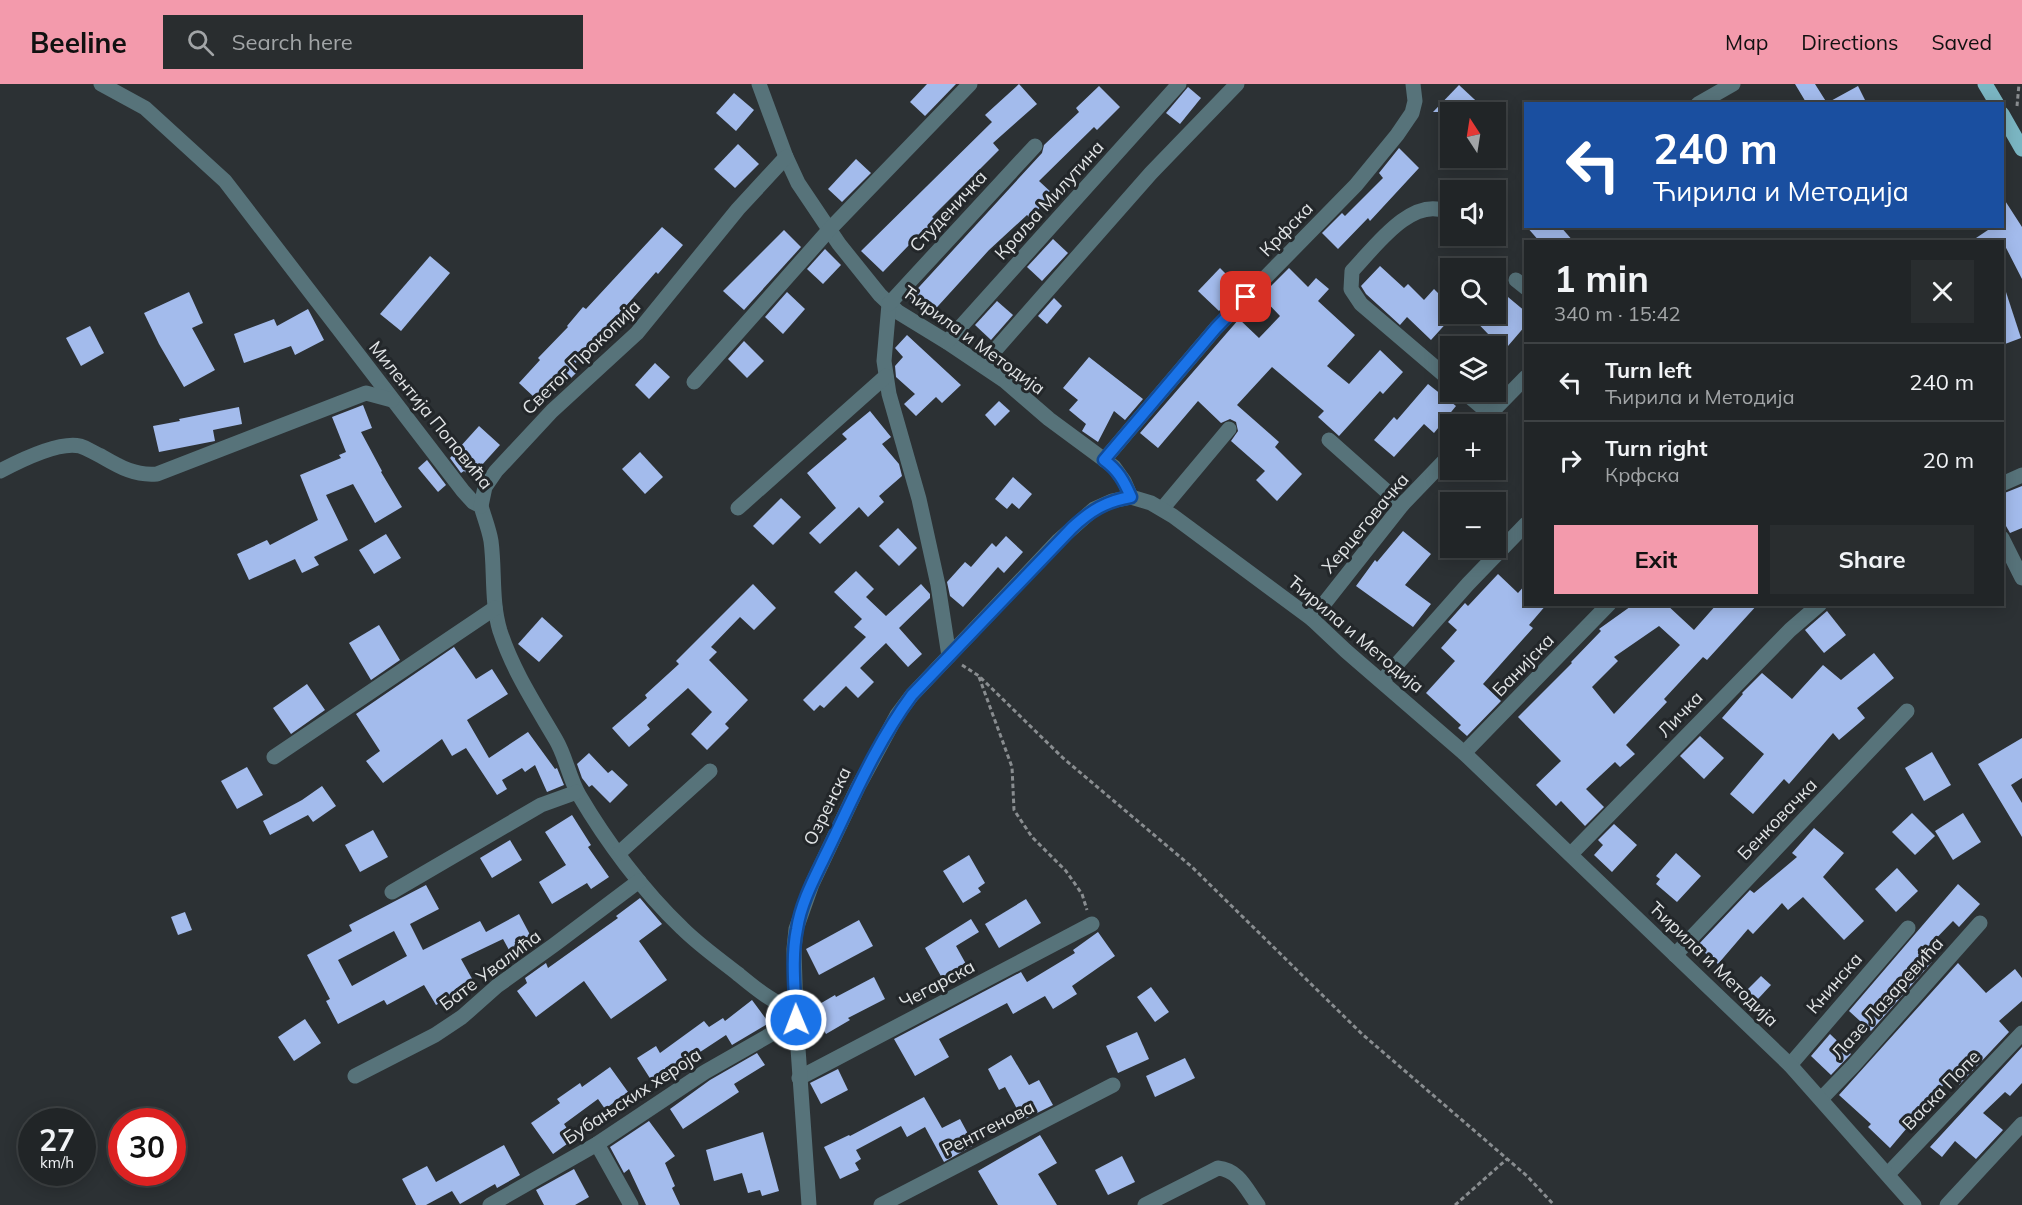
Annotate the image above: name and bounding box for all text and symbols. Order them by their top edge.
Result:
search box [163,15,583,69]
text: Beeline [30,25,127,60]
icon: search [184,26,217,59]
text: Search here [232,28,353,56]
text: Map [1725,29,1768,55]
text: Directions [1801,29,1898,55]
text: Saved [1931,29,1992,55]
north arrow [1440,102,1506,168]
map controls [1440,102,1506,558]
text: 240 m [1653,122,1778,175]
icon: left [1554,126,1632,204]
street label: Краља Милутина [989,136,1109,264]
street label: Студеничка [904,165,992,257]
text: Ћирила и Методија [1653,174,1909,208]
button: sound [1440,180,1506,246]
street label: Крфска [1254,197,1318,261]
text: 1 min [1554,256,1649,301]
button: search [1440,258,1506,324]
button: close [1911,260,1974,323]
pin [1220,271,1271,322]
icon: arrive [1229,280,1262,313]
street label: Ћирила и Методија [898,281,1050,399]
street label: Светог Прокопија [517,295,645,419]
text: 340 m · 15:42 [1554,301,1680,326]
street label: Милентија Поповића [364,336,498,494]
button: layers [1440,336,1506,402]
text: Turn left [1605,356,1692,384]
icon: left [1554,366,1587,399]
text: 240 m [1909,368,1974,396]
text: Ћирила и Методија [1605,384,1795,409]
button: + [1440,414,1506,480]
text: Turn right [1605,434,1708,462]
icon: right [1554,444,1587,477]
text: 20 m [1923,446,1974,474]
text: Крфска [1605,462,1680,487]
street label: Херцеговачка [1316,468,1414,578]
button: − [1440,492,1506,558]
button: Exit [1554,525,1758,594]
button: Share [1770,525,1974,594]
street label: Ћирила и Методија [1283,570,1429,698]
street label: Банијска [1487,629,1559,701]
street label: Личка [1653,686,1707,742]
street label: Озренска [798,763,856,849]
street label: Бенковачка [1732,773,1822,865]
street label: Ћирила и Методија [1645,896,1783,1032]
street label: Бате Увалића [435,924,545,1016]
street label: Лазе Лазаревића [1826,932,1948,1064]
street label: Книнска [1801,948,1867,1018]
street label: Чегарска [895,955,979,1013]
position arrow [764,988,828,1052]
street label: Бубањских хероја [559,1043,705,1149]
street label: Васка Попе [1897,1045,1985,1135]
street label: Рентгенова [938,1095,1038,1161]
speed limit sign: 30 [108,1108,186,1186]
text: 27 [39,1121,75,1159]
text: km/h [40,1153,74,1172]

